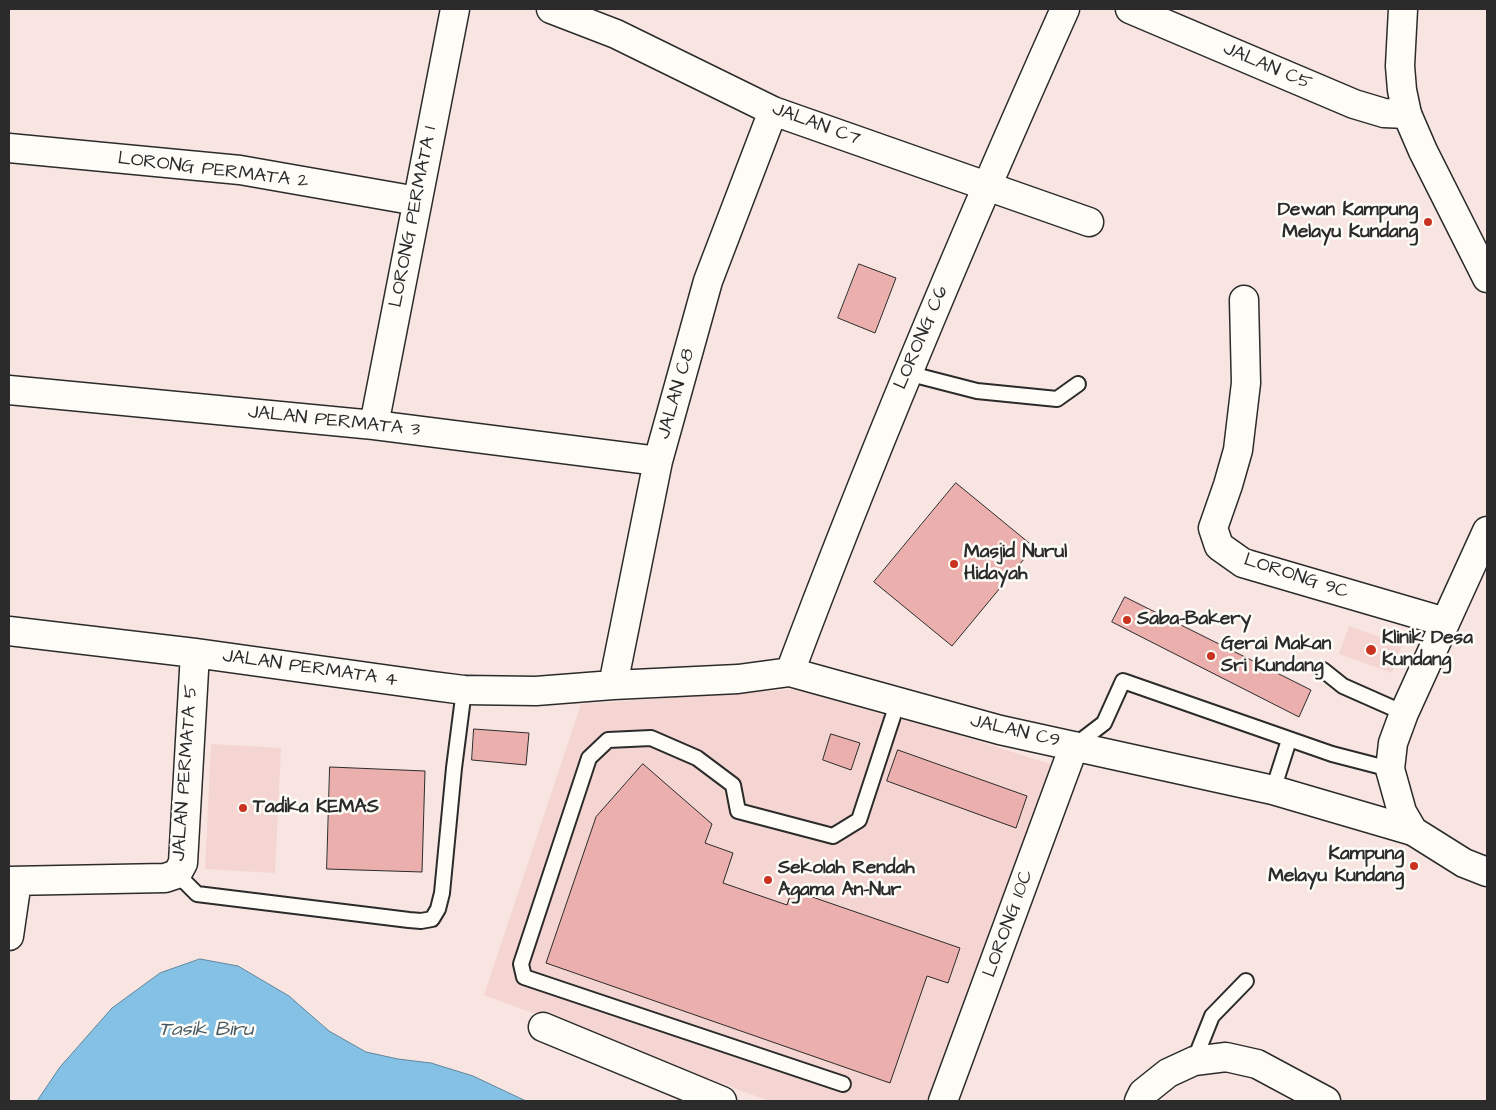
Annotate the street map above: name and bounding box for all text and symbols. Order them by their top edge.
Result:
street label: JALAN C5 [1219,38,1315,96]
street label: JALAN C7 [769,99,863,151]
street label: LORONG PERMATA 1 [385,125,443,309]
street label: LORONG PERMATA 2 [116,148,310,194]
place label: Dewan Kampung Melayu Kundang [1278,200,1418,244]
marker: Dewan Kampung Melayu Kundang [1422,216,1434,228]
street label: LORONG C6 [890,283,954,393]
street label: JALAN C8 [653,346,701,442]
street label: JALAN PERMATA 3 [247,402,421,442]
place label: Masjid Nurul Hidayah [964,542,1067,586]
street label: LORONG 9C [1241,549,1351,605]
marker: Masjid Nurul Hidayah [948,558,960,570]
place label: Saba-Bakery [1137,609,1251,631]
marker: Saba-Bakery [1121,614,1133,626]
place label: Klinik Desa Kundang [1382,628,1473,672]
place label: Gerai Makan Sri Kundang [1221,634,1331,678]
marker: Klinik Desa Kundang [1364,643,1378,657]
street label: JALAN PERMATA 4 [221,645,399,693]
marker: Gerai Makan Sri Kundang [1205,650,1217,662]
street label: JALAN PERMATA 5 [168,684,204,862]
street label: JALAN C9 [968,711,1062,753]
place label: Tadika KEMAS [253,797,379,819]
marker: Tadika KEMAS [237,802,249,814]
place label: Kampung Melayu Kundang [1268,844,1404,888]
place label: Sekolah Rendah Agama An-Nur [778,858,915,902]
marker: Kampung Melayu Kundang [1408,860,1420,872]
street label: LORONG 10C [979,867,1039,981]
marker: Sekolah Rendah Agama An-Nur [762,874,774,886]
water label: Tasik Biru [159,1019,253,1043]

